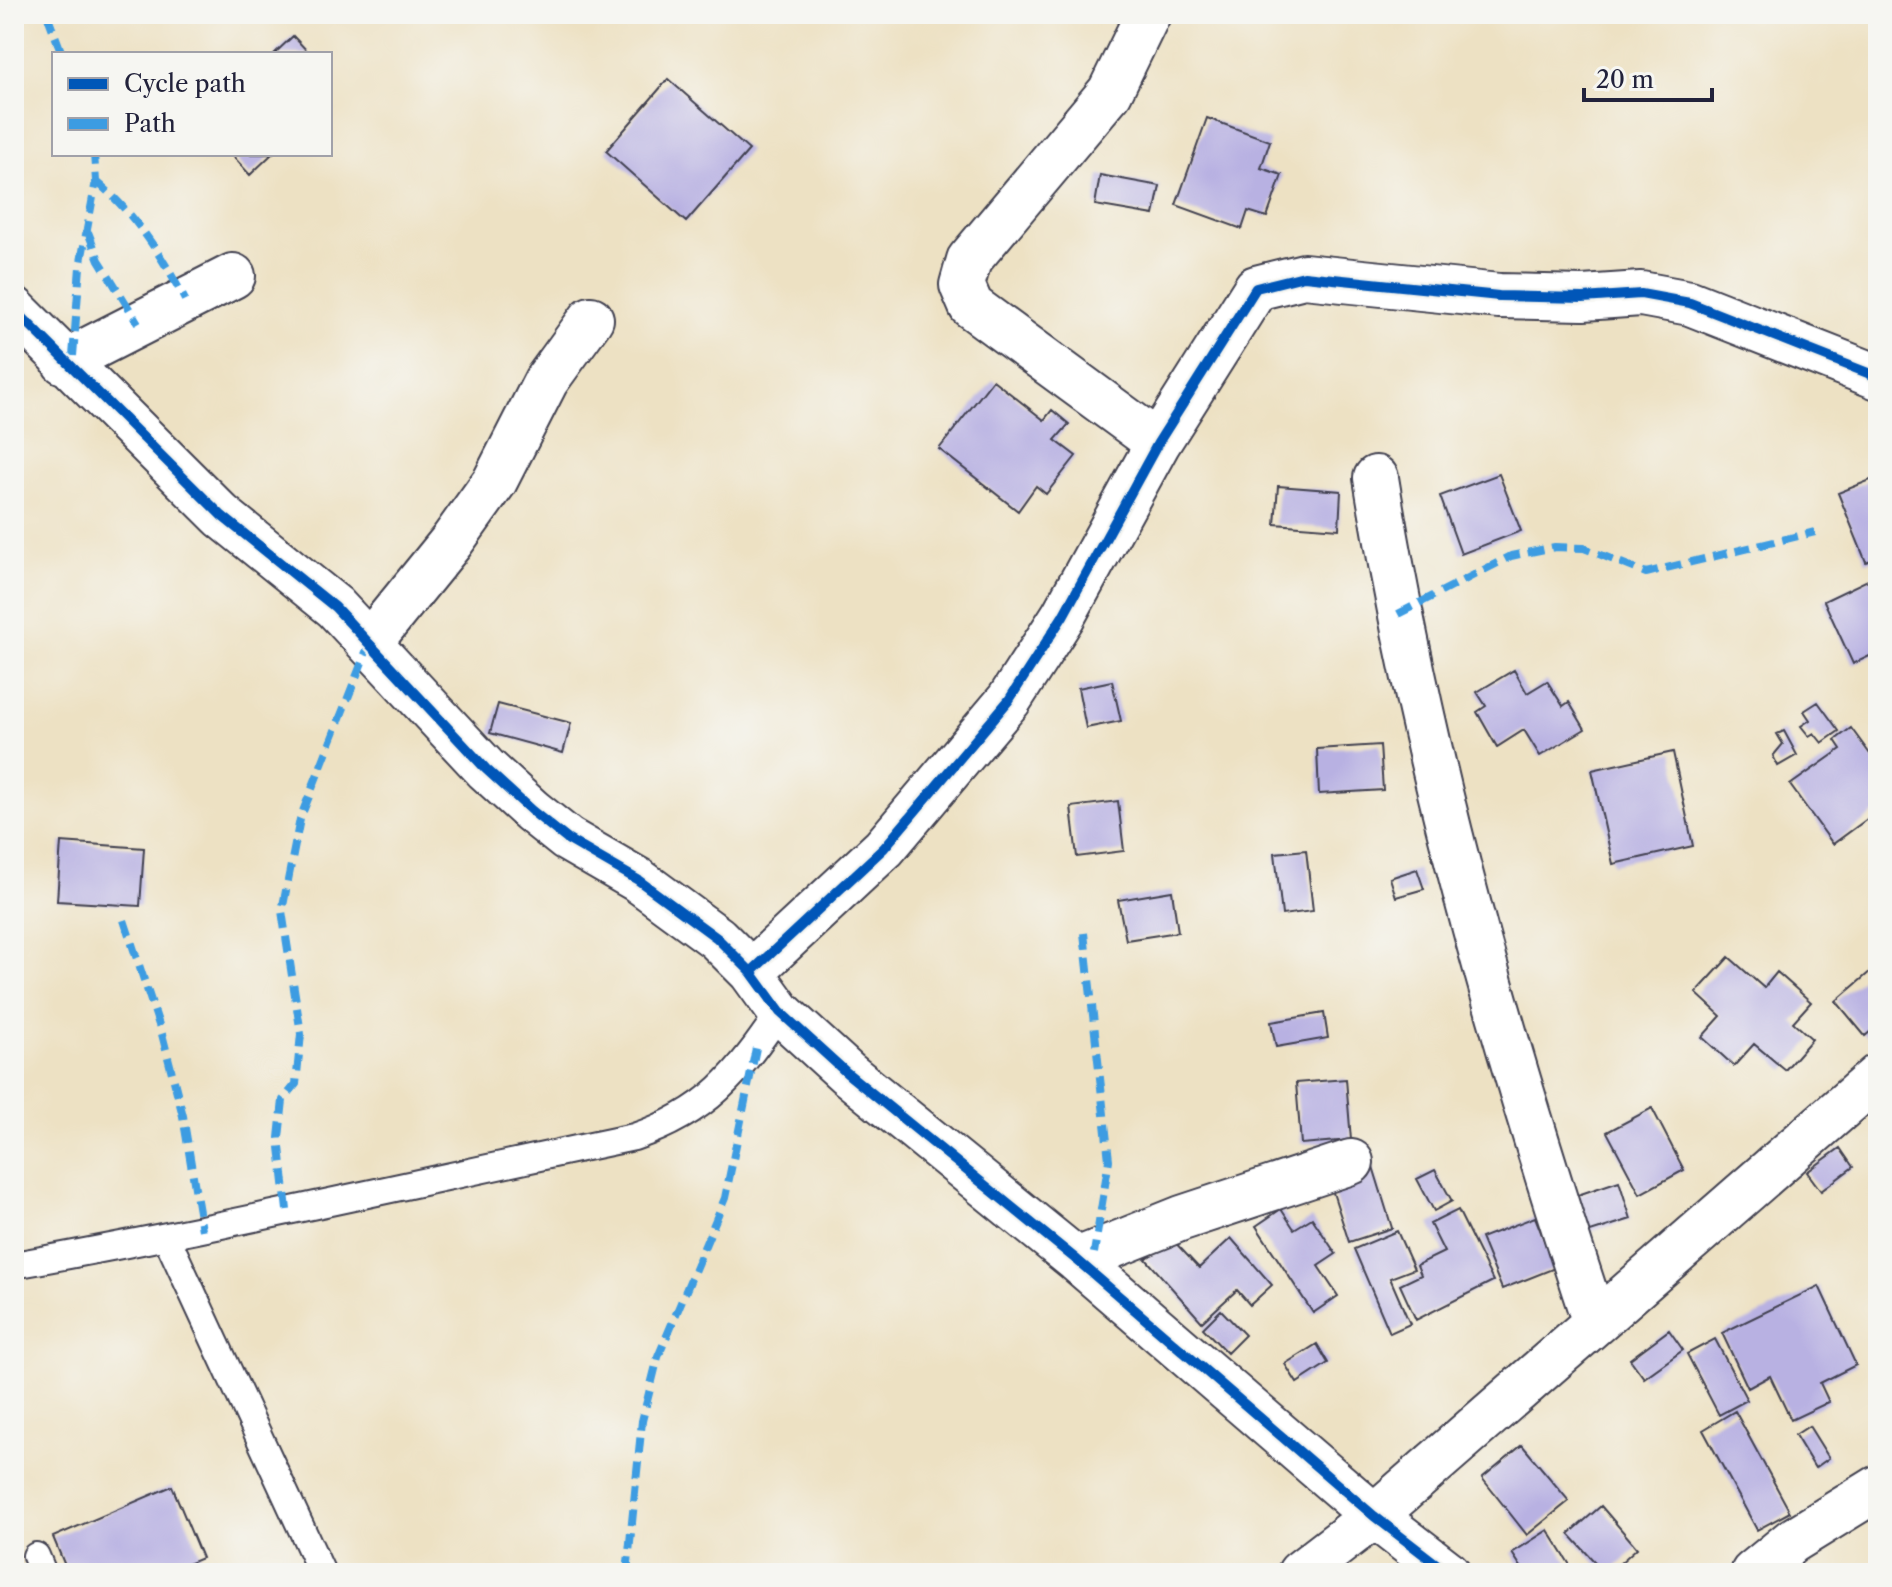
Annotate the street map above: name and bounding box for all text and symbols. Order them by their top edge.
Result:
legend [52,52,332,156]
scale bar [1584,52,1712,102]
text: 20 m [1596,65,1654,94]
text: Cycle path [124,69,246,98]
text: Path [124,109,176,138]

